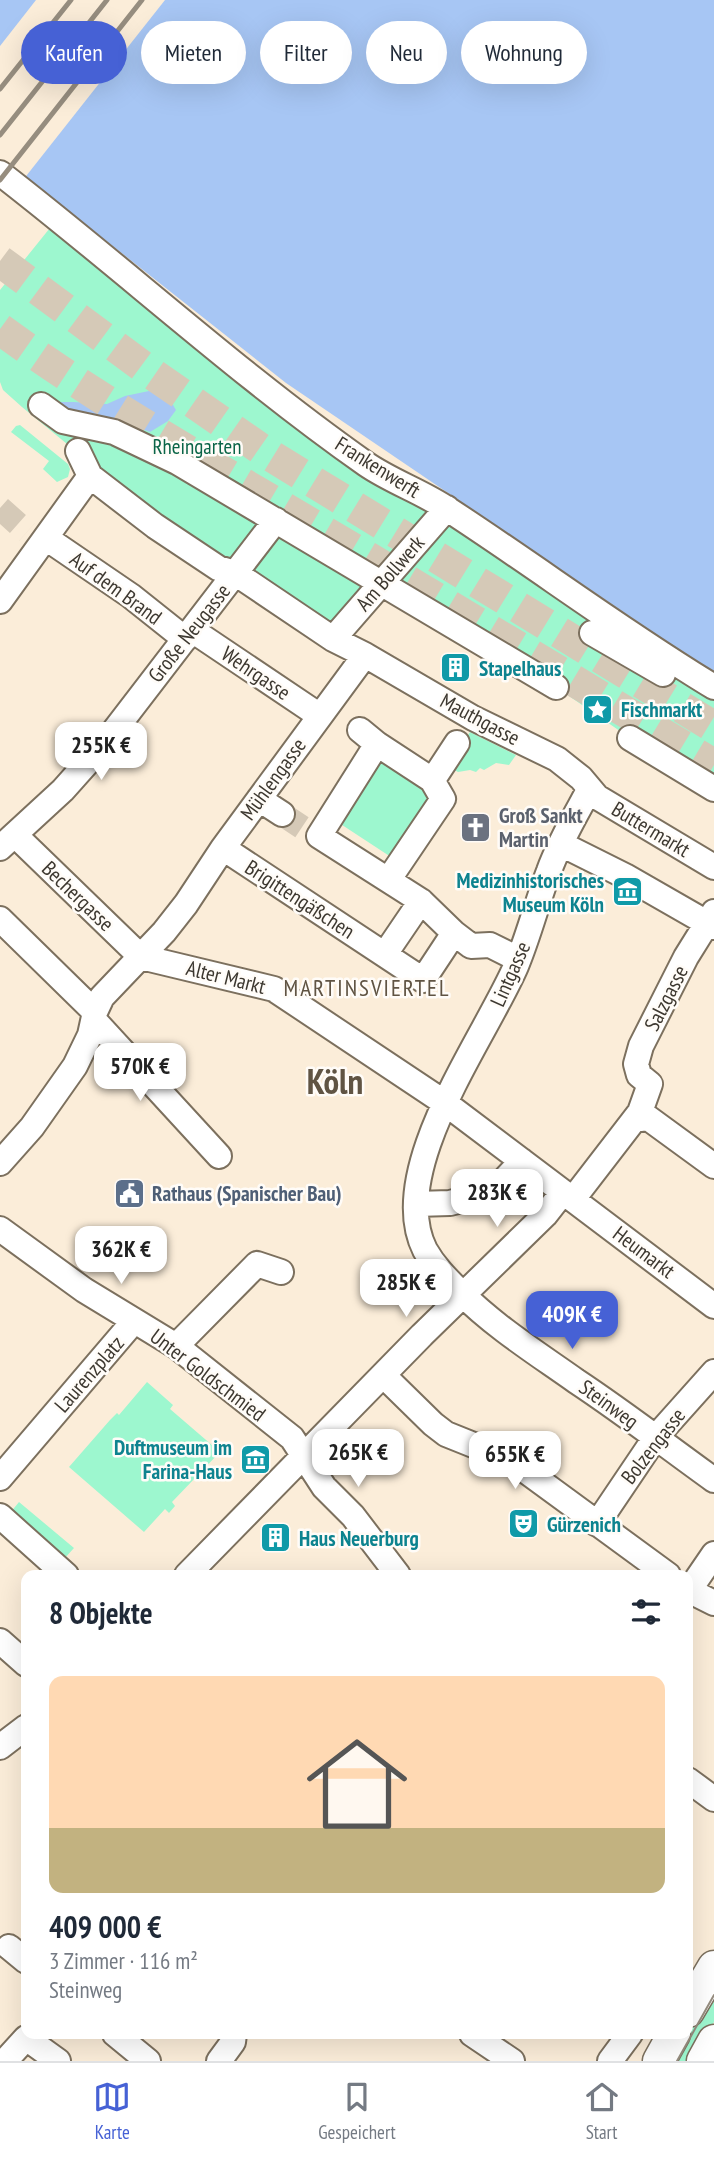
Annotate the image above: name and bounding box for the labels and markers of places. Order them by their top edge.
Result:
building icon: Stapelhaus [439,651,473,685]
place label: Stapelhaus [479,655,561,682]
place icon: Fischmarkt [581,692,615,726]
place label: Fischmarkt [621,696,702,723]
pin: 255K € [44,722,158,782]
place label: Groß Sankt Martin [499,802,583,853]
church icon: Groß Sankt Martin [459,810,493,844]
place label: Medizinhistorisches Museum Köln [457,867,604,918]
museum icon: Medizinhistorisches Museum Köln [610,875,644,909]
pin: 570K € [83,1044,197,1103]
pin: 283K € [440,1170,554,1229]
public building icon: Rathaus (Spanischer Bau) [112,1176,146,1210]
place label: Rathaus (Spanischer Bau) [152,1180,341,1207]
pin: 362K € [64,1226,178,1286]
pin: 285K € [349,1260,463,1319]
pin: 409K € [515,1292,629,1351]
pin: 265K € [301,1430,415,1489]
pin: 655K € [458,1432,572,1491]
place label: Duftmuseum im Farina-Haus [114,1434,232,1485]
museum icon: Duftmuseum im Farina-Haus [238,1442,272,1476]
theatre icon: Gürzenich [507,1507,541,1541]
place label: Gürzenich [547,1511,621,1538]
building icon: Haus Neuerburg [259,1521,293,1555]
place label: Haus Neuerburg [299,1525,419,1552]

